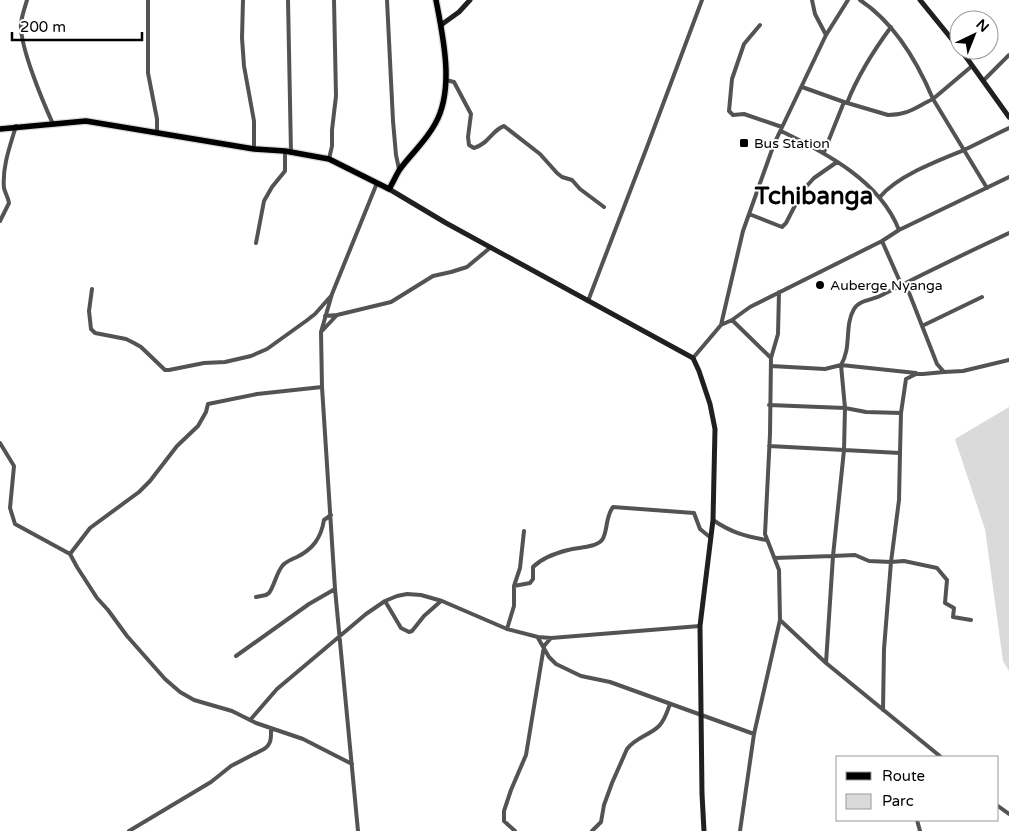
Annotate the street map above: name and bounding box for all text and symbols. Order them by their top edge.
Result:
scale bar [12,10,142,42]
north arrow [949,10,999,60]
text: N [973,16,992,36]
text: 200 m [20,18,66,36]
place label: Bus Station [754,135,830,152]
marker: Bus Station [738,137,750,149]
district label: Tchibanga [754,182,873,211]
place label: Auberge Nyanga [830,277,943,294]
marker: Auberge Nyanga [814,279,826,291]
legend [836,756,999,821]
text: Route [882,767,925,785]
text: Parc [882,792,914,810]

